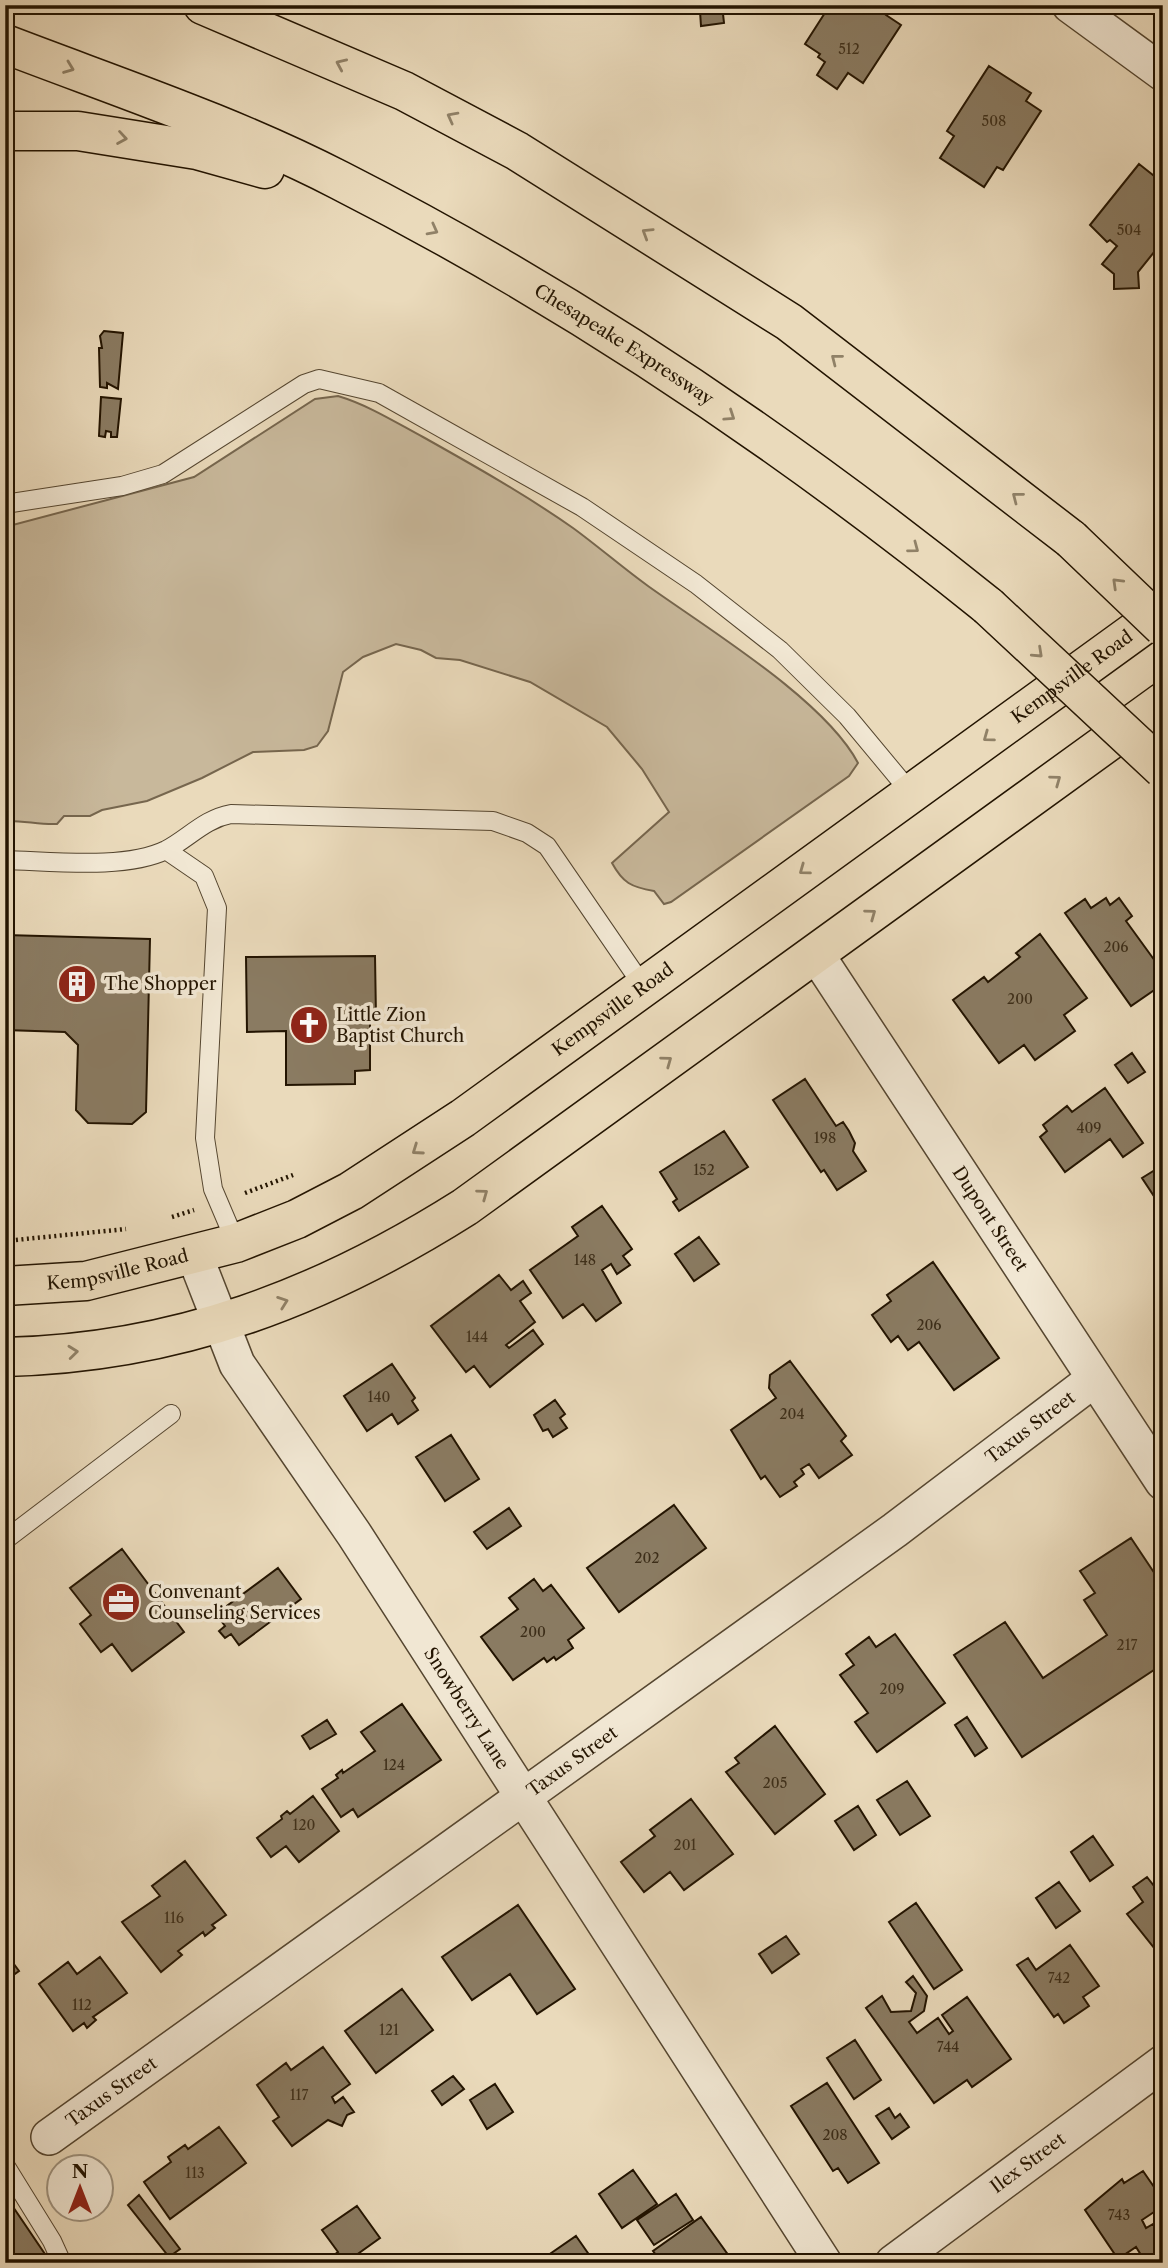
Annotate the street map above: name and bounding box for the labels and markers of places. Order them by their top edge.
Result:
building icon: The Shopper [56,963,98,1005]
place label: The Shopper [104,973,217,995]
church icon: Little Zion Baptist Church [288,1004,330,1046]
place label: Little Zion Baptist Church [336,1004,464,1047]
office icon: Convenant Counseling Services [100,1581,142,1623]
place label: Convenant Counseling Services [148,1581,321,1624]

